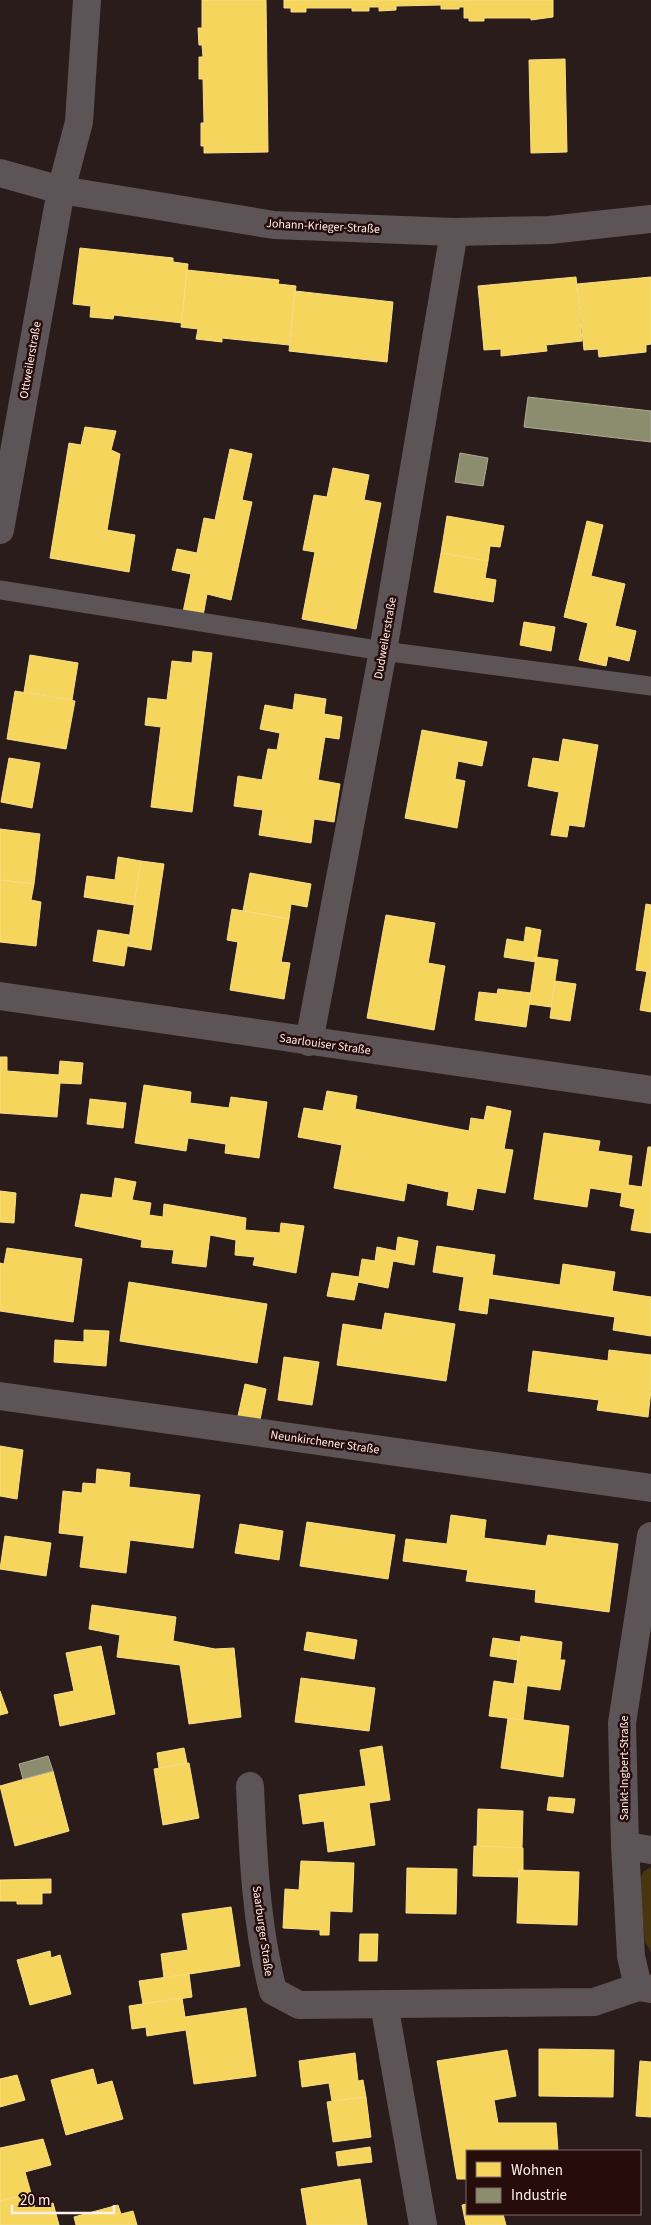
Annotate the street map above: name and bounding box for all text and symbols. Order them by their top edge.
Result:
street label: Johann-Krieger-Straße [266,215,380,238]
street label: Ottweilerstraße [15,320,46,400]
street label: Dudweilerstraße [370,596,401,680]
street label: Saarlouiser Straße [278,1030,372,1059]
street label: Neunkirchener Straße [269,1426,381,1459]
street label: Sankt-Ingbert-Straße [616,1715,633,1820]
street label: Saarburger Straße [248,1885,277,1977]
legend [466,2150,641,2215]
text: Wohnen [511,2160,563,2181]
scale bar [12,2182,115,2214]
text: Industrie [511,2185,567,2206]
text: 20 m [20,2190,50,2211]

